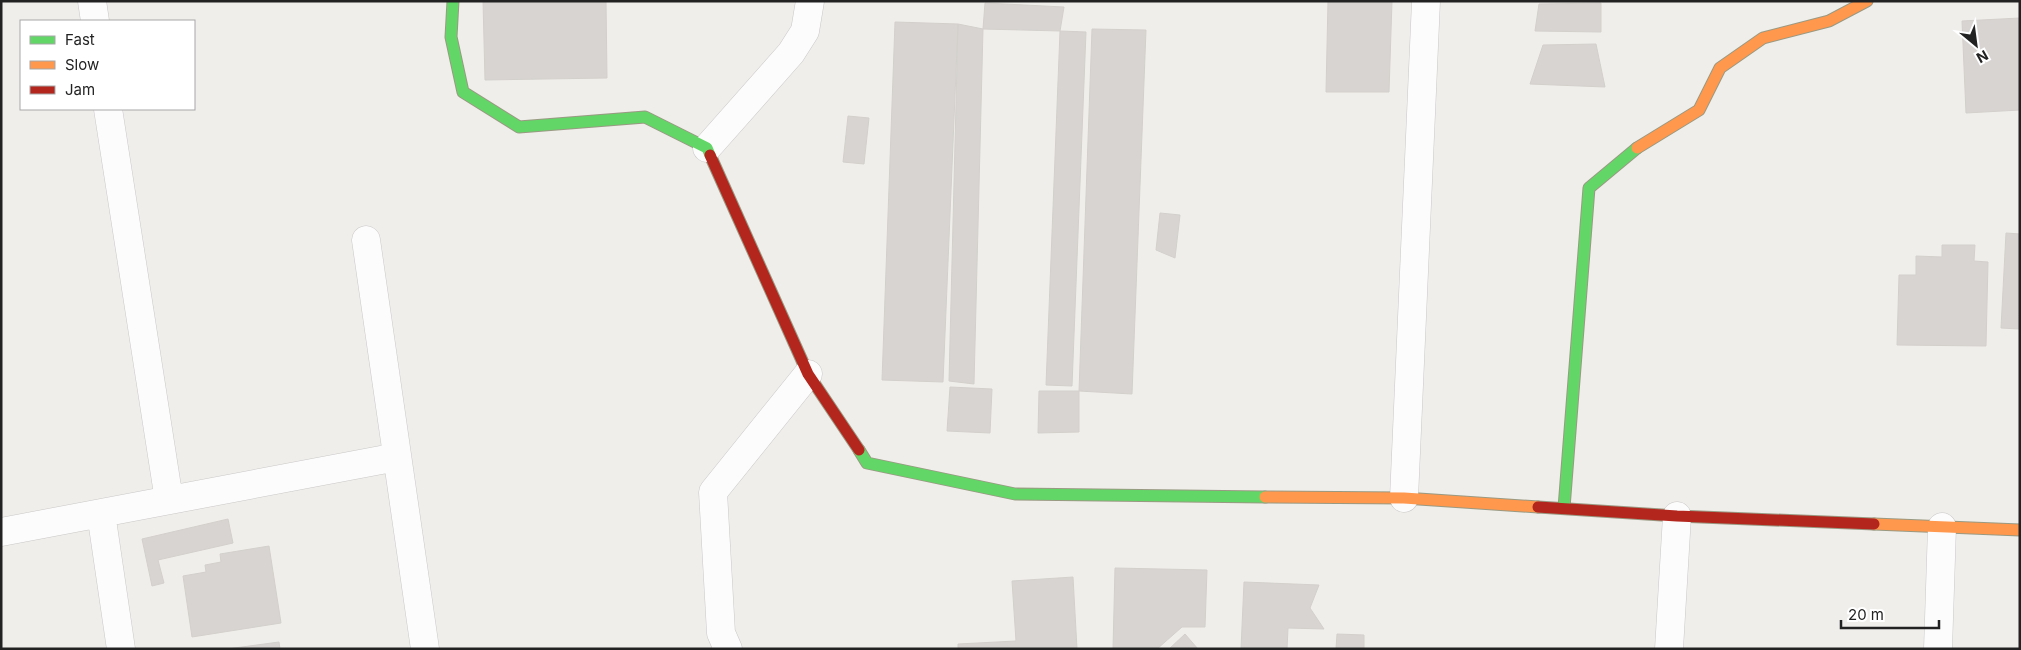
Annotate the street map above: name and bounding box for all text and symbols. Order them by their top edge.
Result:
legend [20,20,195,110]
north arrow [1951,20,2001,70]
text: Fast [65,30,95,49]
text: N [1974,47,1991,67]
text: Slow [65,55,99,74]
text: Jam [65,80,95,99]
scale bar [1841,598,1938,630]
text: 20 m [1848,605,1884,624]

